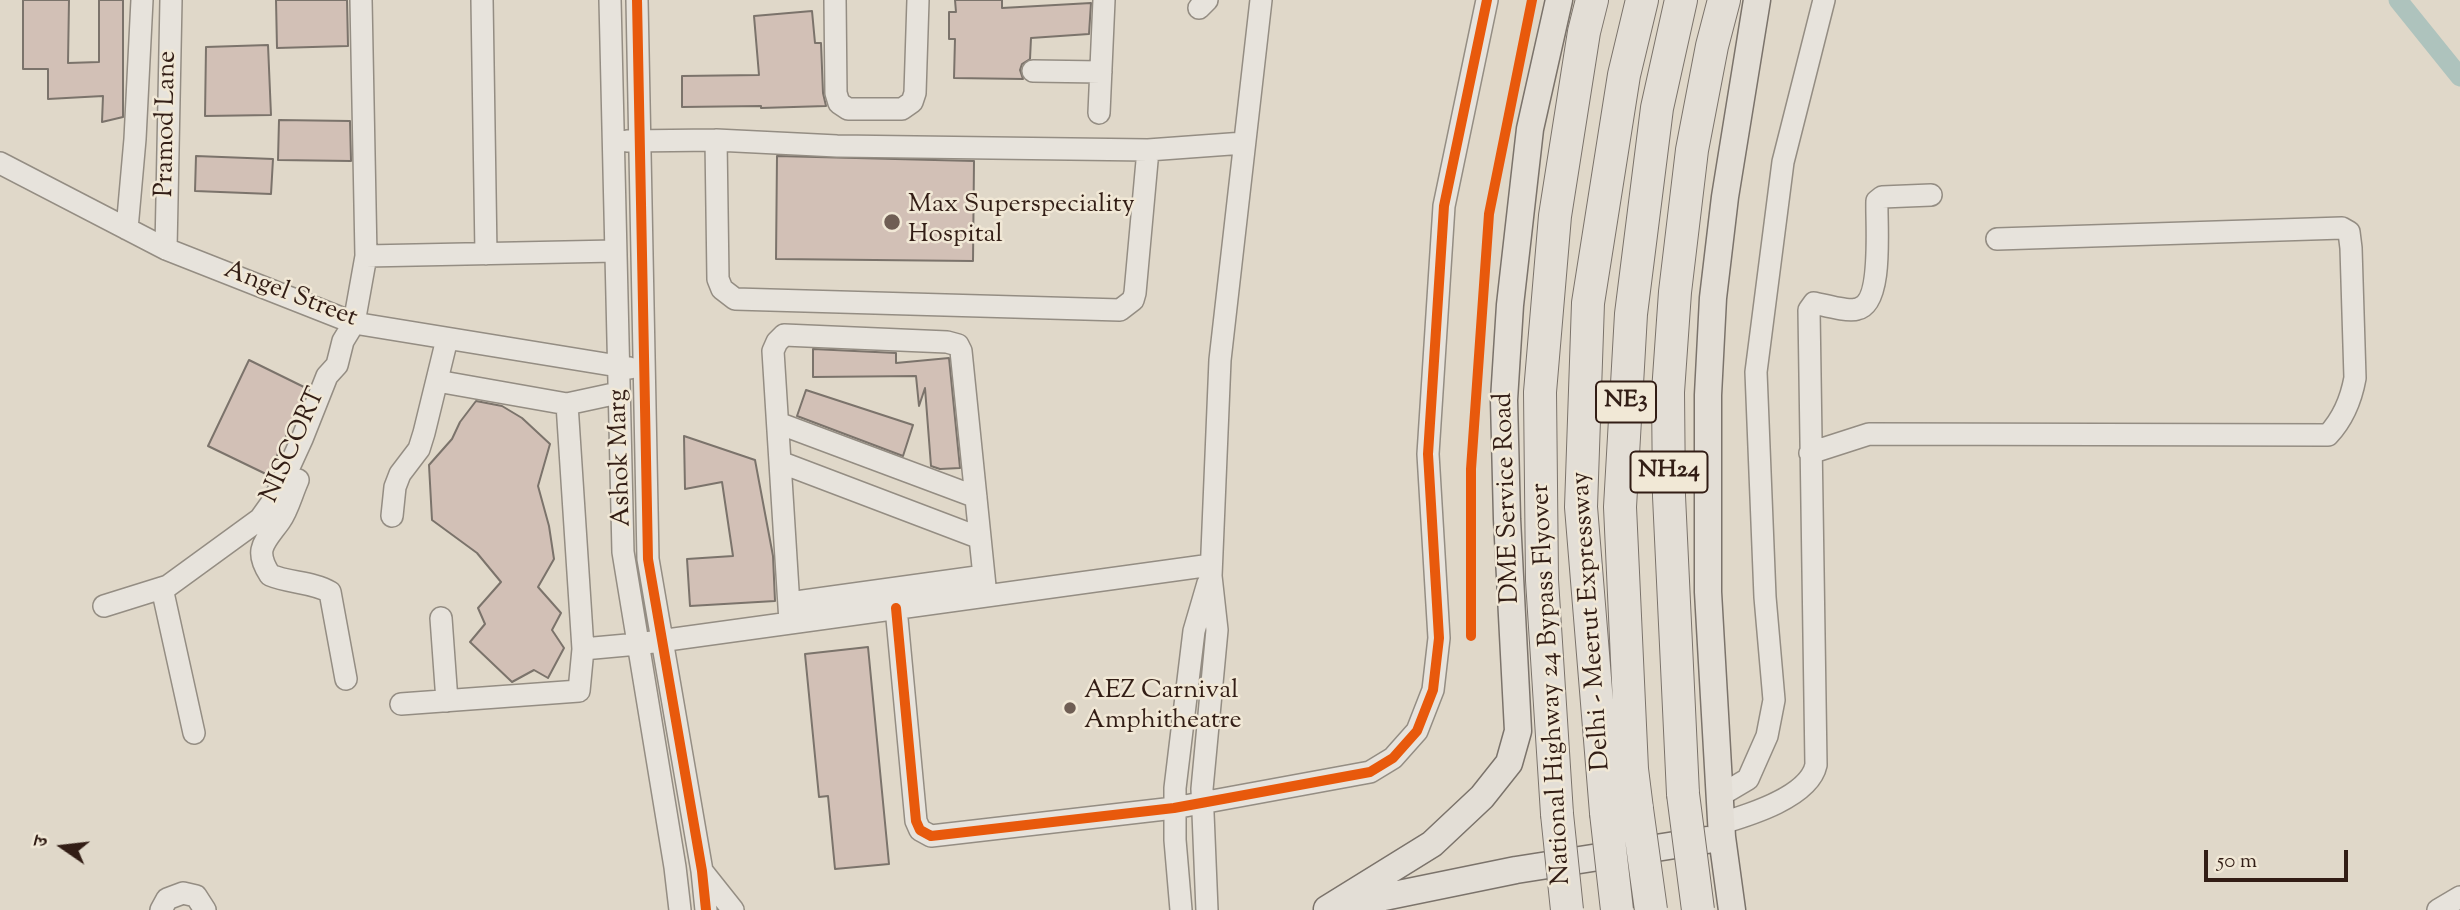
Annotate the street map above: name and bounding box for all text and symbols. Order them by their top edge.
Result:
street label: Pramod Lane [151,50,185,198]
place label: Max Superspeciality Hospital [908,191,1135,252]
marker: Max Superspeciality Hospital [882,212,902,232]
street label: Angel Street [219,256,361,336]
road number: NE3 [1596,382,1656,422]
street label: NISCORT [256,384,334,508]
street label: Ashok Marg [604,388,640,528]
street label: DME Service Road [1490,392,1528,604]
road number: NH24 [1630,452,1708,492]
street label: Delhi - Meerut Expressway [1567,470,1619,772]
street label: National Highway 24 Bypass Flyover [1527,482,1579,886]
place label: AEZ Carnival Amphitheatre [1084,677,1242,738]
marker: AEZ Carnival Amphitheatre [1062,700,1078,716]
north arrow [28,812,98,882]
text: उ [28,834,56,850]
scale bar [2208,836,2352,880]
text: 50 m [2217,847,2257,877]

